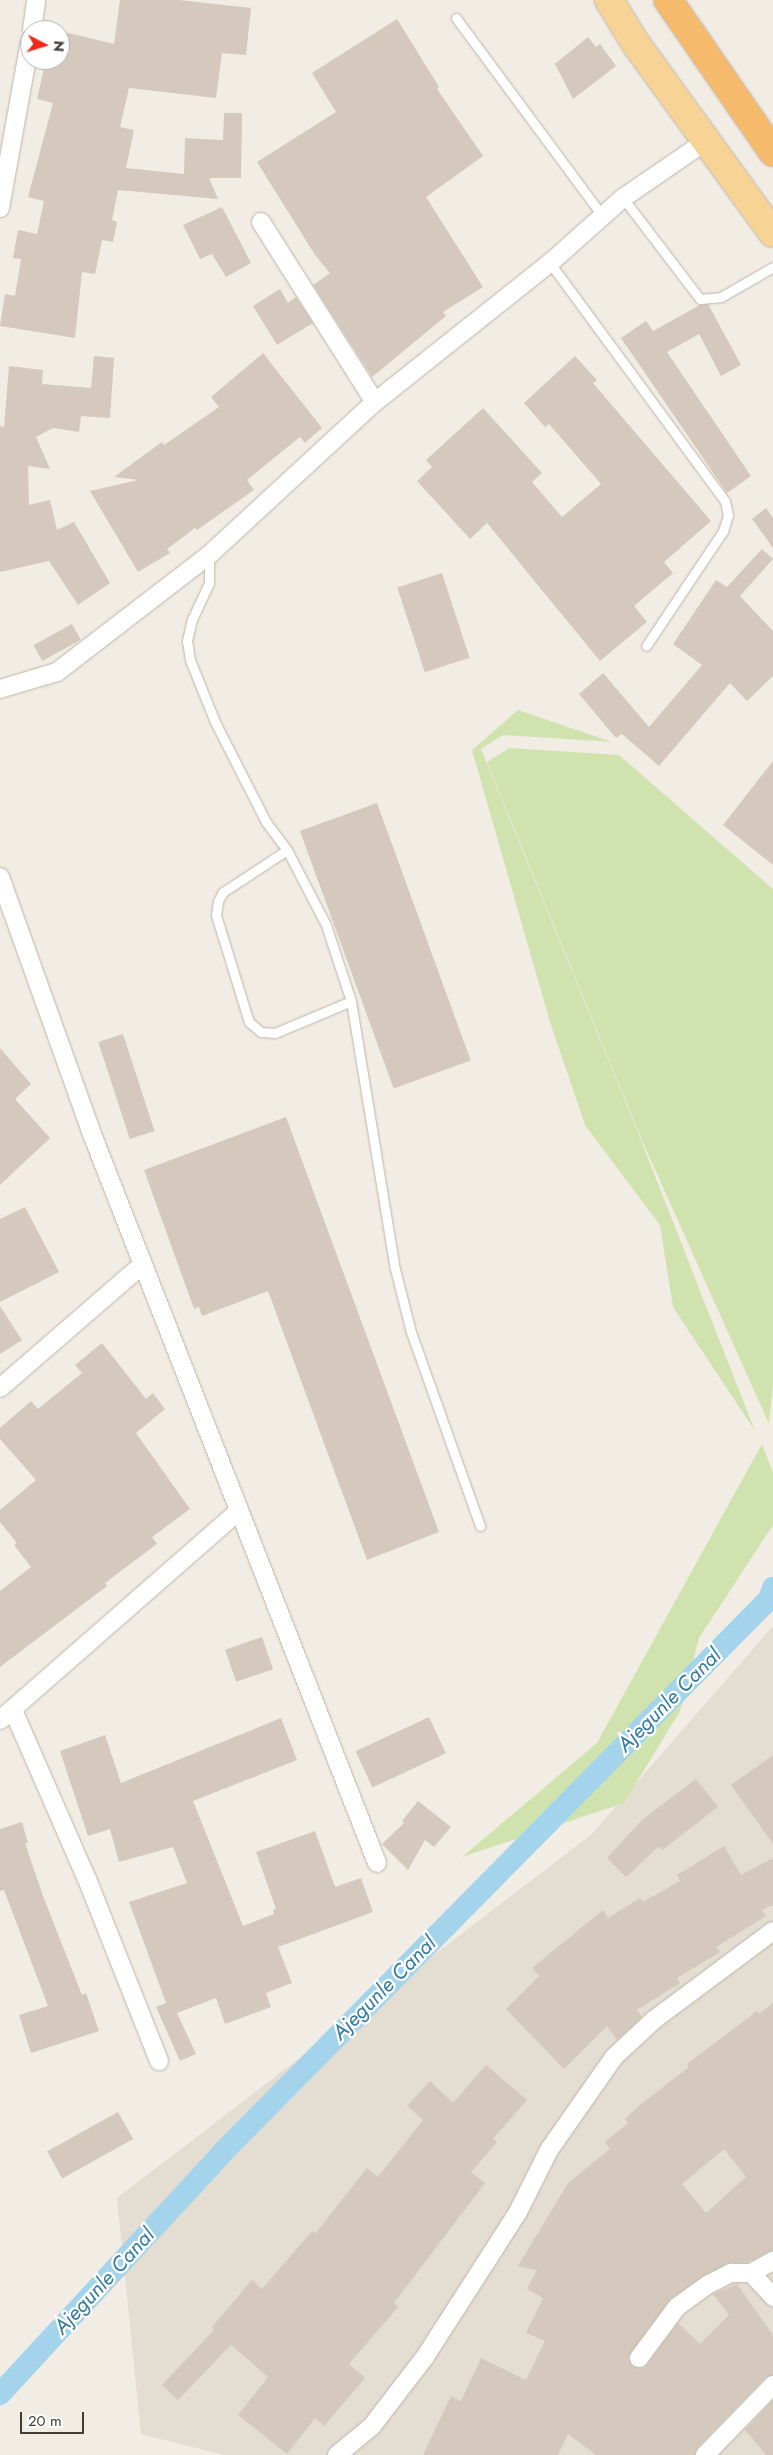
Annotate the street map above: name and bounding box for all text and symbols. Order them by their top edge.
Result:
north arrow [20,20,70,70]
text: N [48,40,69,53]
water label: Ajegunle Canal [612,1643,726,1757]
water label: Ajegunle Canal [327,1931,441,2045]
water label: Ajegunle Canal [48,2223,160,2339]
scale bar [22,2402,86,2434]
text: 20 m [28,2410,62,2432]

